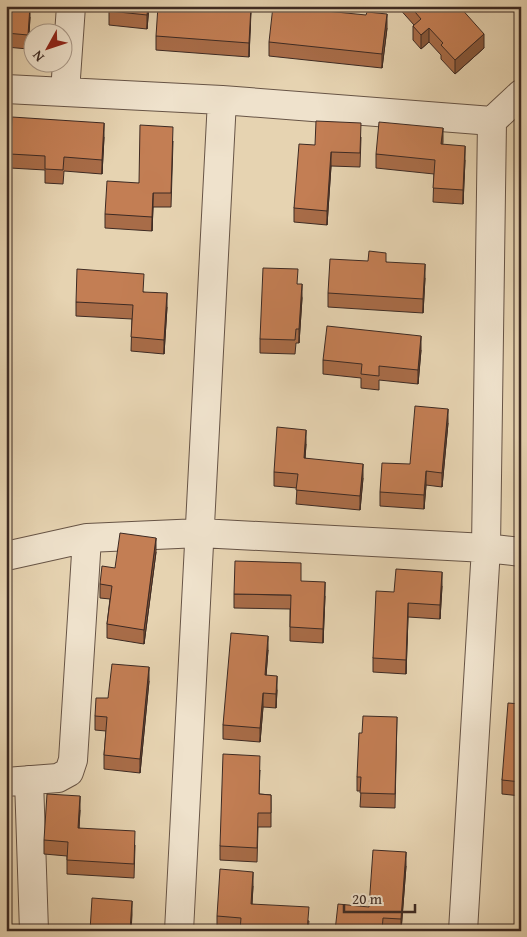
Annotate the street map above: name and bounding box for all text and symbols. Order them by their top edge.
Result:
north arrow [22,22,72,72]
text: N [27,46,49,66]
scale bar [344,882,416,914]
text: 20 m [352,888,383,909]

